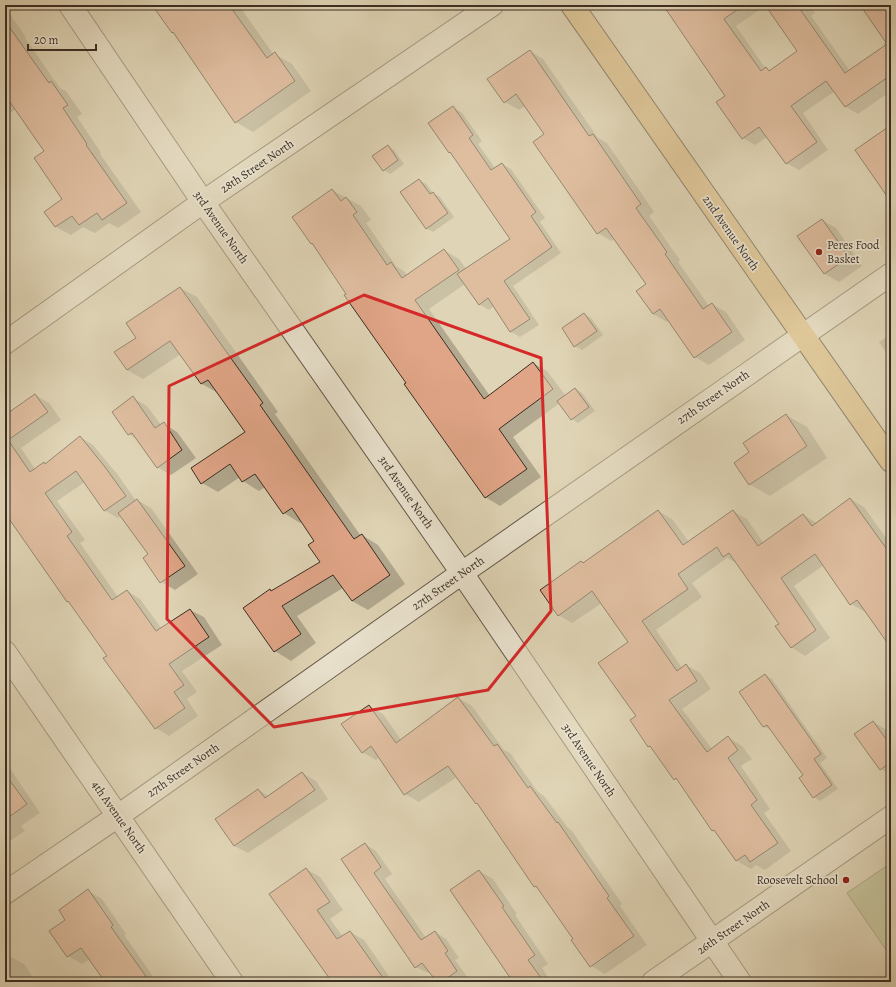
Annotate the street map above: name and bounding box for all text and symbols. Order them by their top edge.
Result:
scale bar [28,26,96,52]
text: 20 m [34,32,58,48]
street label: 28th Street North [217,135,297,197]
street label: 3rd Avenue North [190,187,252,267]
street label: 2nd Avenue North [699,192,763,274]
place label: Peres Food Basket [827,237,880,267]
marker: Peres Food Basket [814,247,824,257]
street label: 27th Street North [674,366,753,428]
street label: 3rd Avenue North [375,452,437,532]
street label: 27th Street North [409,552,488,614]
street label: 3rd Avenue North [558,720,620,800]
street label: 27th Street North [144,739,223,801]
street label: 4th Avenue North [88,777,150,857]
place label: Roosevelt School [757,872,838,888]
marker: Roosevelt School [841,875,851,885]
street label: 26th Street North [694,896,773,958]

